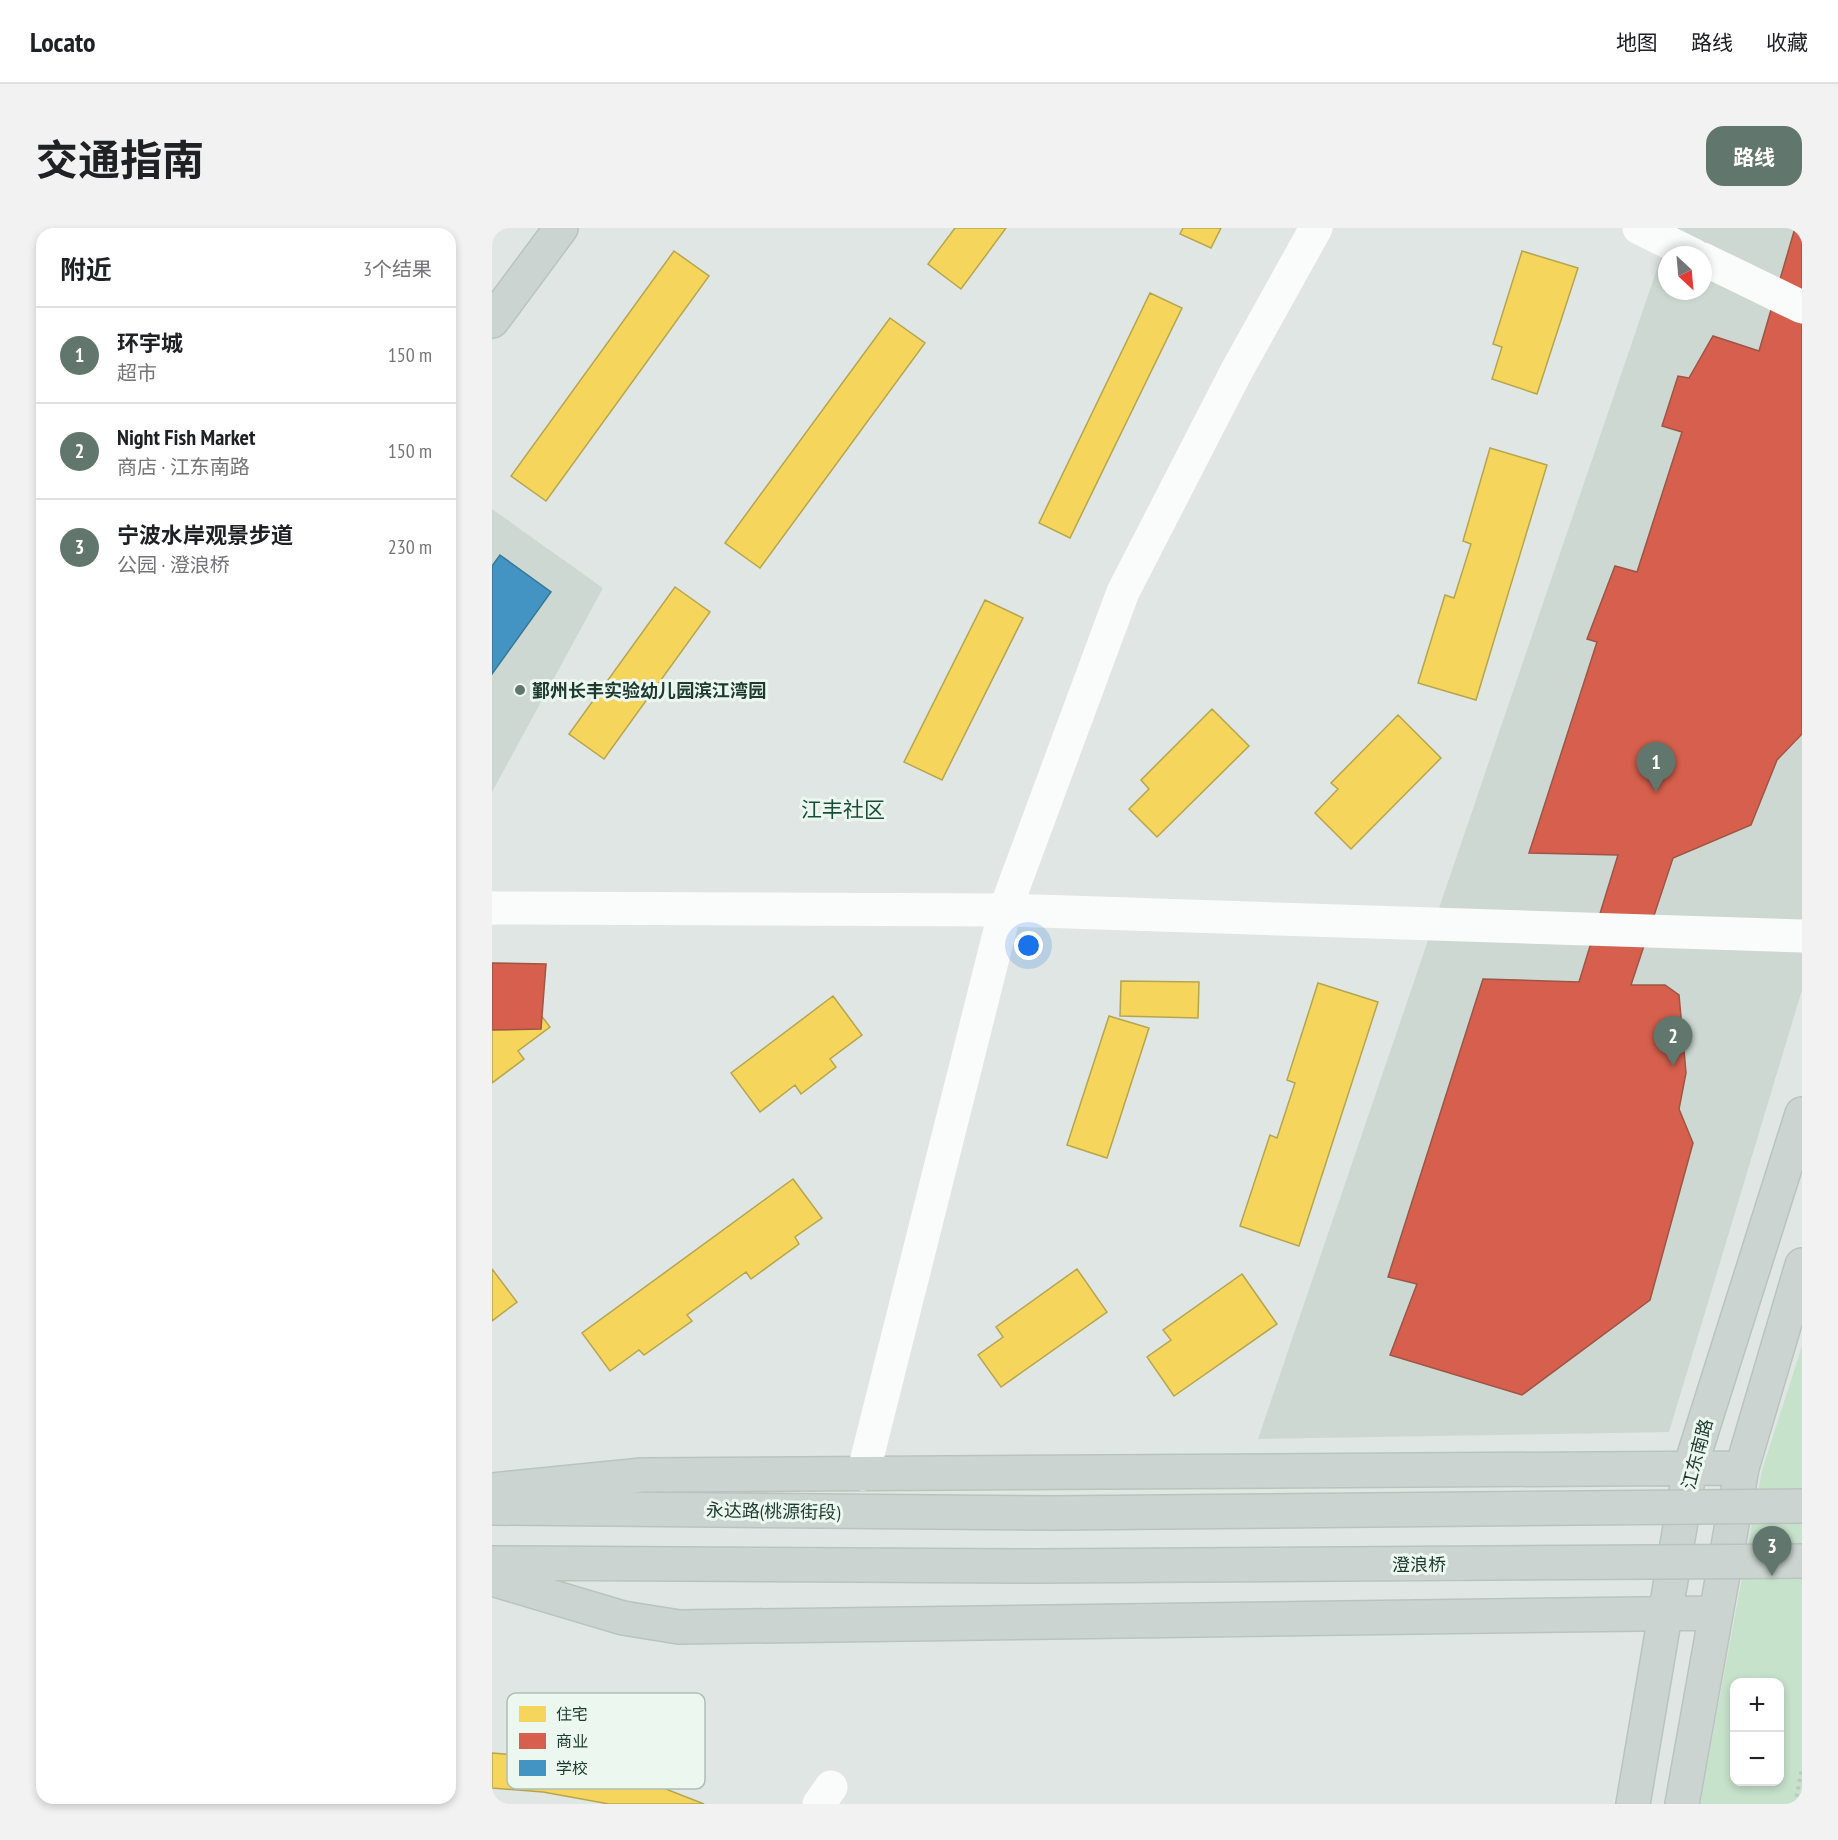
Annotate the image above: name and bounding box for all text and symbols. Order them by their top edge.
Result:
text: Locato [30,23,96,60]
text: 地图 [1616,29,1658,56]
text: 路线 [1691,29,1733,56]
text: 收藏 [1766,29,1808,56]
button: 路线 [1706,126,1802,186]
text: 交通指南 [36,132,204,187]
north arrow [1658,246,1712,300]
text: 附近 [60,253,112,286]
text: 3个结果 [363,256,432,282]
text: 环宇城 [117,329,183,357]
text: 1 [75,342,84,368]
text: 150 m [388,342,432,368]
text: 超市 [117,360,157,386]
text: Night Fish Market [117,423,255,451]
text: 2 [75,438,84,464]
text: 150 m [388,438,432,464]
text: 商店 · 江东南路 [117,454,250,480]
text: 宁波水岸观景步道 [117,521,293,549]
text: 3 [75,534,84,560]
text: 230 m [388,534,432,560]
text: 公园 · 澄浪桥 [117,552,230,578]
place label: 鄞州长丰实验幼儿园滨江湾园 [532,679,766,702]
marker: 鄞州长丰实验幼儿园滨江湾园 [513,683,527,697]
pin: 1 [1636,742,1676,792]
district label: 江丰社区 [801,796,885,823]
your location [1014,931,1043,960]
pin: 2 [1654,1016,1692,1066]
street label: 江东南路 [1677,1416,1717,1492]
street label: 永达路(桃源街段) [706,1498,841,1524]
pin: 3 [1752,1526,1792,1576]
street label: 澄浪桥 [1392,1553,1446,1576]
map controls [1730,1678,1784,1786]
button: + [1730,1678,1784,1732]
legend [507,1693,705,1789]
text: 住宅 [556,1704,588,1724]
text: 商业 [556,1731,588,1751]
button: − [1730,1732,1784,1786]
text: 学校 [556,1758,588,1778]

